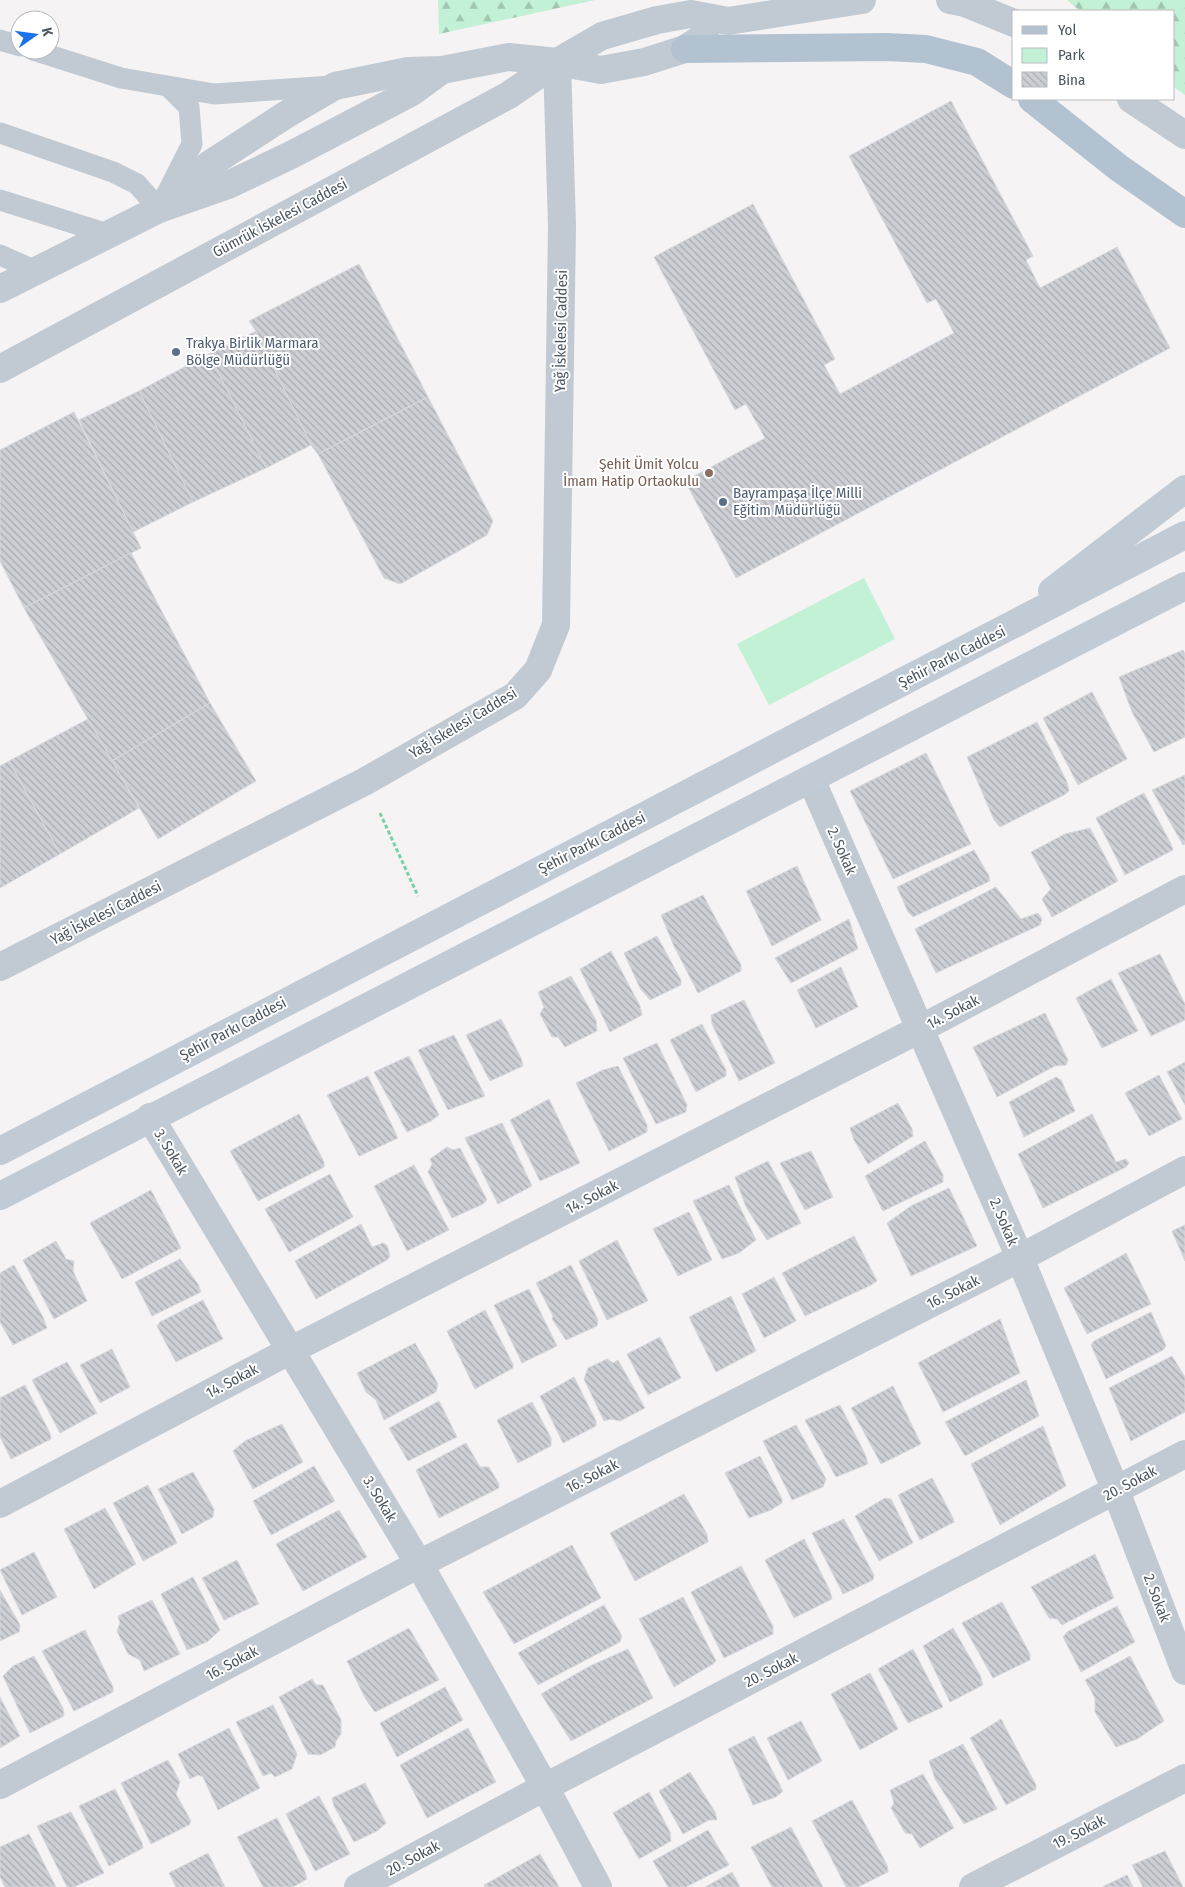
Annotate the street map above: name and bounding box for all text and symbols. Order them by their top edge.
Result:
north arrow [10,10,60,60]
legend [1012,10,1175,100]
text: Yol [1058,21,1076,39]
text: K [38,26,57,39]
text: Park [1058,46,1085,64]
text: Bina [1058,71,1085,89]
street label: Gümrük İskelesi Caddesi [210,175,350,261]
street label: Yağ İskelesi Caddesi [551,270,571,392]
place label: Trakya Birlik Marmara Bölge Müdürlüğü [186,334,319,369]
marker: Trakya Birlik Marmara Bölge Müdürlüğü [170,346,182,358]
place label: Şehit Ümit Yolcu İmam Hatip Ortaokulu [563,455,699,490]
marker: Şehit Ümit Yolcu İmam Hatip Ortaokulu [703,467,715,479]
place label: Bayrampaşa İlçe Milli Eğitim Müdürlüğü [733,484,862,519]
marker: Bayrampaşa İlçe Milli Eğitim Müdürlüğü [717,496,729,508]
street label: Şehir Parkı Caddesi [895,622,1009,692]
street label: Yağ İskelesi Caddesi [406,684,520,762]
street label: Şehir Parkı Caddesi [535,808,649,878]
street label: 2. Sokak [824,825,860,877]
street label: Yağ İskelesi Caddesi [47,877,165,949]
street label: 14. Sokak [924,991,982,1033]
street label: Şehir Parkı Caddesi [177,993,289,1065]
street label: 3. Sokak [150,1126,192,1178]
street label: 14. Sokak [563,1176,621,1218]
street label: 2. Sokak [986,1196,1022,1248]
street label: 16. Sokak [924,1271,982,1313]
street label: 14. Sokak [203,1360,261,1402]
street label: 16. Sokak [563,1455,621,1497]
street label: 20. Sokak [1100,1462,1160,1504]
street label: 3. Sokak [359,1473,401,1525]
street label: 2. Sokak [1140,1572,1174,1624]
street label: 16. Sokak [203,1642,261,1684]
street label: 20. Sokak [741,1649,801,1691]
street label: 19. Sokak [1050,1811,1108,1853]
street label: 20. Sokak [383,1837,443,1879]

